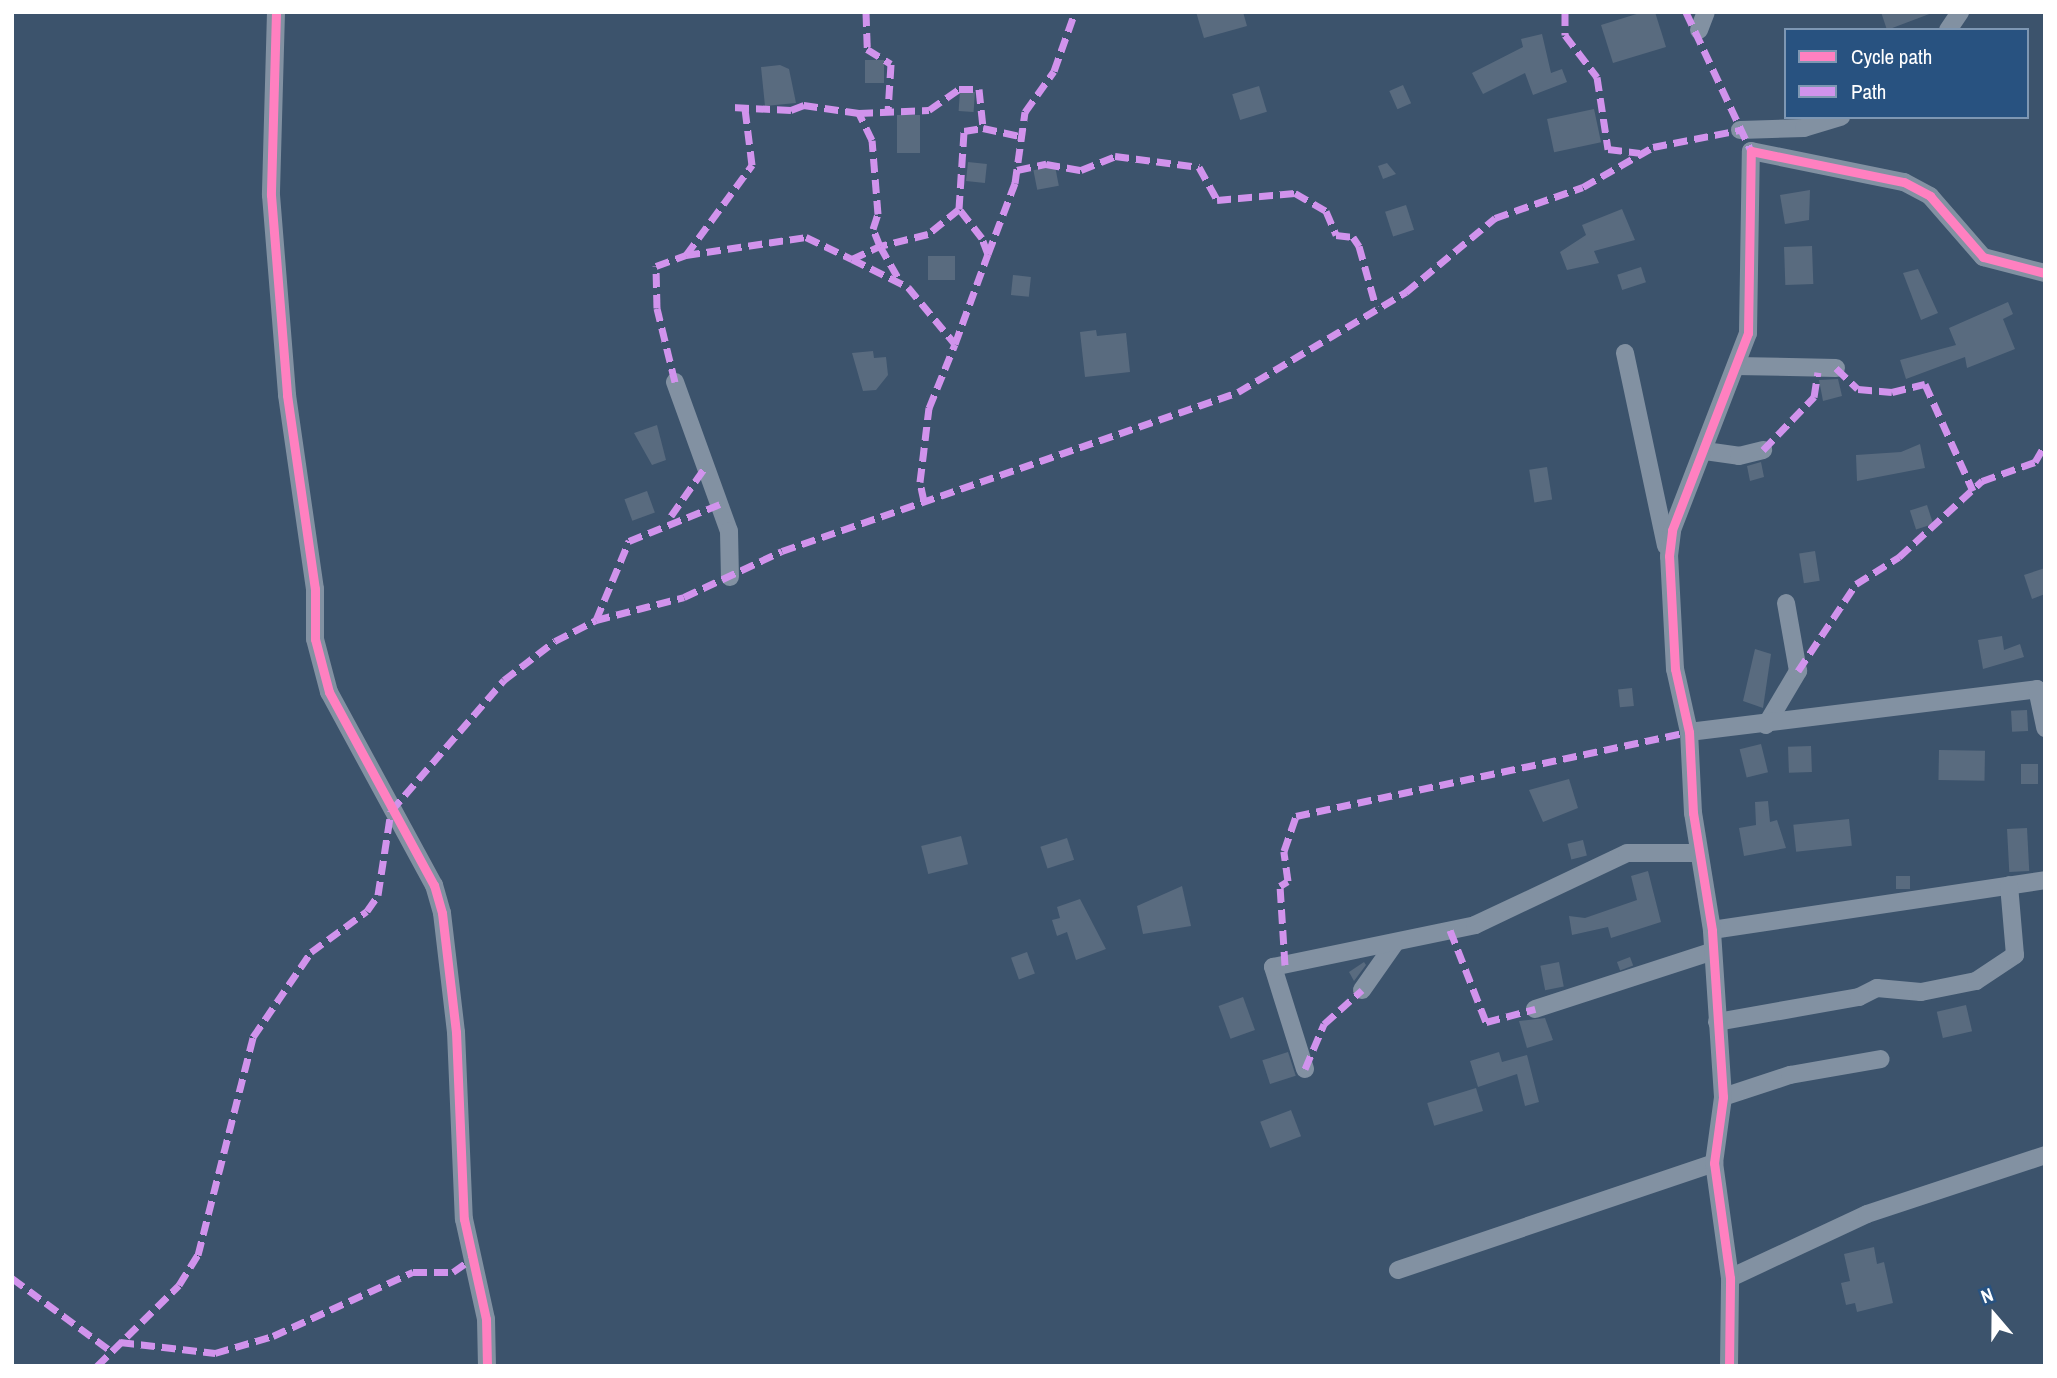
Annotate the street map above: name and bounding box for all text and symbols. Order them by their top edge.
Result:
legend [1784,28,2029,119]
text: Cycle path [1851,42,1932,71]
text: Path [1851,77,1886,106]
north arrow [1959,1280,2029,1350]
text: N [1977,1281,1997,1309]

